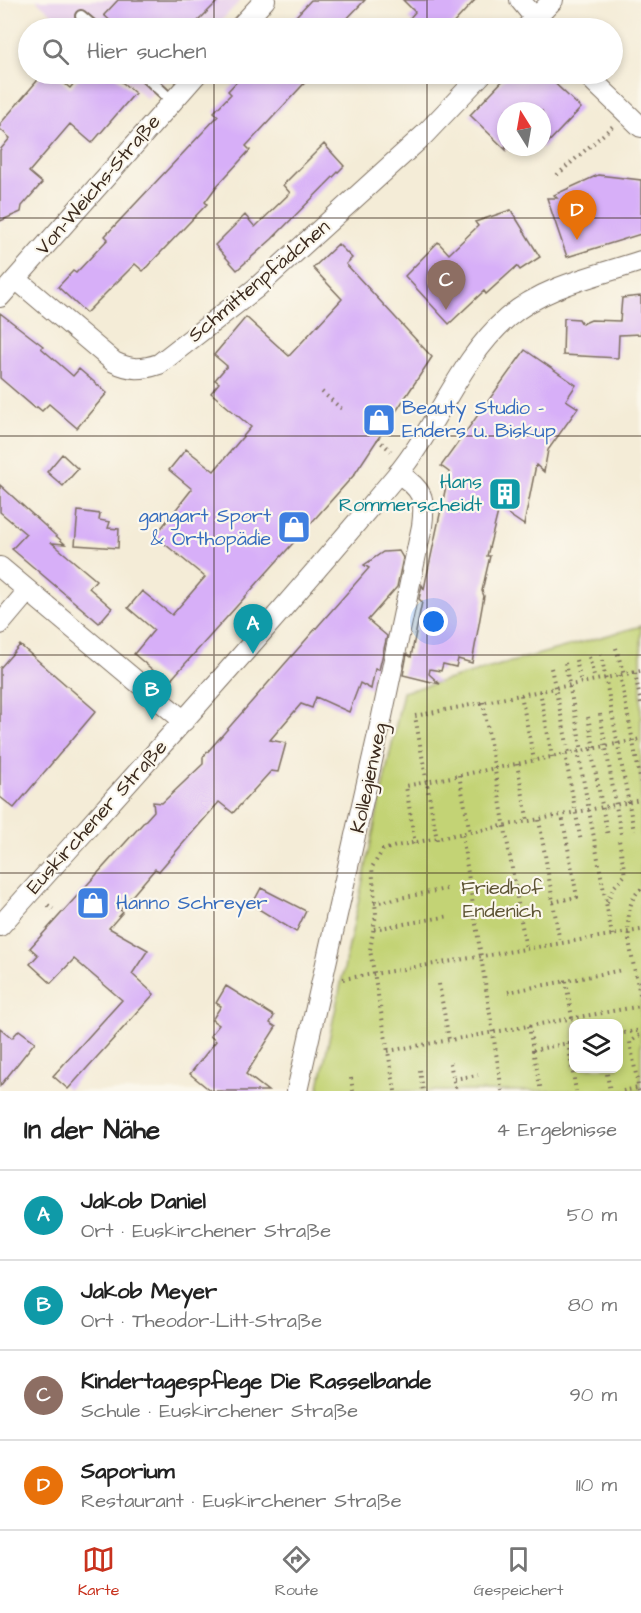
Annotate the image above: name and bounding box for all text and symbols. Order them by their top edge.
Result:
search box [18,18,623,84]
icon: search [39,35,72,68]
text: Hier suchen [87,36,206,67]
north arrow [497,102,551,156]
street label: Von-Weichs-Straße [29,108,167,262]
pin: D [558,190,596,240]
street label: Schmittenpfädchen [182,213,336,349]
pin: C [426,260,466,310]
place label: Beauty Studio - Enders u. Biskup [402,394,556,445]
shop icon: Beauty Studio - Enders u. Biskup [361,402,397,438]
place label: Hans Rommerscheidt [339,468,482,519]
building icon: Hans Rommerscheidt [487,476,523,512]
place label: gangart Sport & Orthopädie [139,502,271,553]
shop icon: gangart Sport & Orthopädie [276,509,312,545]
pin: A [234,604,272,654]
your location [419,607,448,636]
pin: B [132,670,172,720]
street label: Kollegienweg [344,720,395,836]
street label: Euskirchener Straße [20,734,174,900]
park label: Friedhof Endenich [461,874,543,925]
shop icon: Hanno Schreyer [75,885,111,921]
place label: Hanno Schreyer [116,889,268,918]
map controls [569,1019,623,1073]
button: layers [569,1019,623,1073]
text: In der Nähe [24,1112,160,1148]
text: 4 Ergebnisse [496,1116,617,1144]
text: Jakob Daniel [81,1186,206,1217]
text: A [37,1201,50,1229]
text: 50 m [567,1201,617,1229]
text: Ort · Euskirchener Straße [81,1217,331,1245]
text: Jakob Meyer [81,1276,217,1307]
text: B [36,1291,51,1319]
text: 80 m [568,1291,617,1319]
text: Ort · Theodor-Litt-Straße [81,1307,322,1335]
text: Kindertagespflege Die Rasselbande [81,1366,431,1397]
text: C [36,1381,51,1409]
text: 90 m [569,1381,617,1409]
text: Schule · Euskirchener Straße [81,1397,358,1425]
text: Saporium [81,1456,175,1487]
text: D [37,1471,50,1499]
text: 110 m [576,1471,617,1499]
text: Restaurant · Euskirchener Straße [81,1487,401,1515]
tab: Karte [78,1543,119,1601]
tab: Route [275,1543,318,1601]
tab: Gespeichert [474,1543,563,1601]

